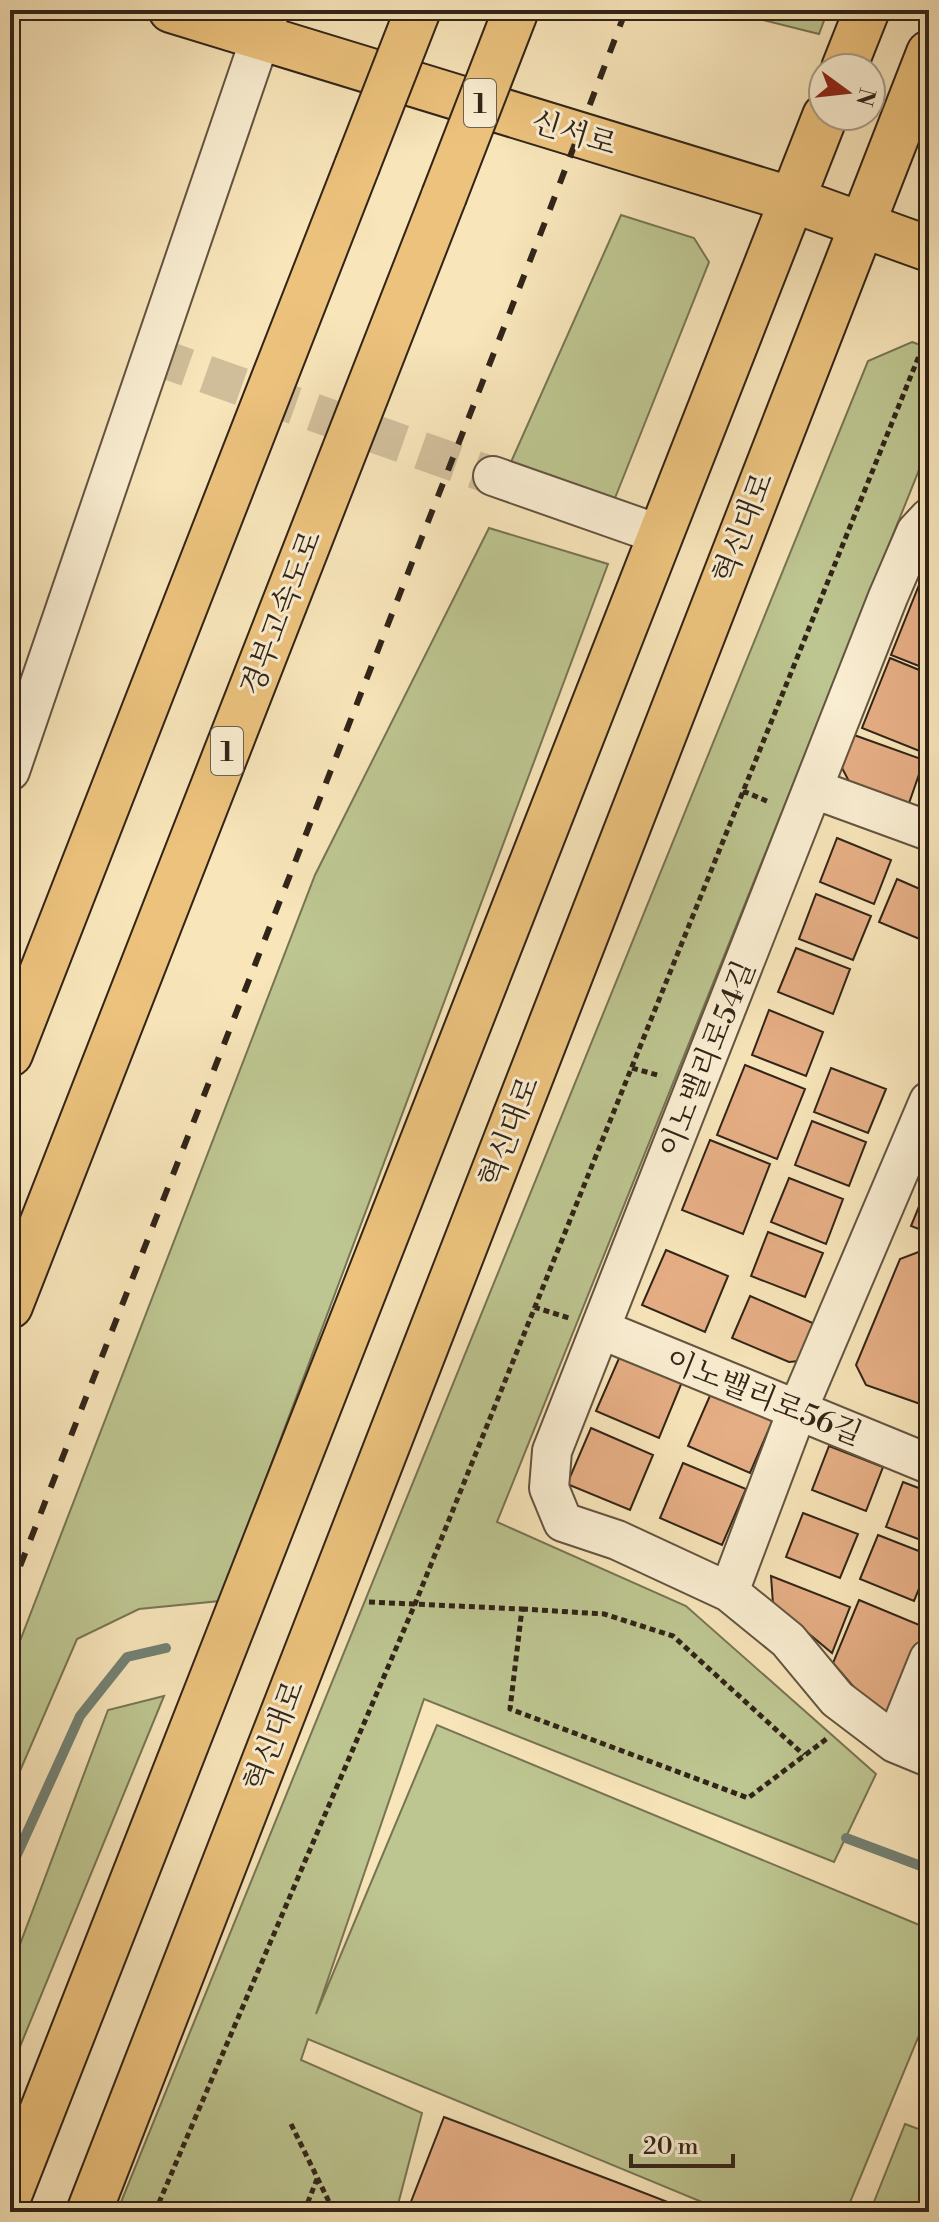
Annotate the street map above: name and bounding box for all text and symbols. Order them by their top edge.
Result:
north arrow [807,52,887,132]
road number: 1 [464,79,496,127]
text: N [849,85,880,109]
street label: 신서로 [527,103,621,165]
street label: 혁신대로 [705,467,782,589]
street label: 경부고속도로 [233,525,331,701]
road number: 1 [211,727,243,775]
street label: 이노밸리로54길 [651,955,765,1163]
street label: 혁신대로 [471,1071,548,1193]
street label: 이노밸리로56길 [660,1341,867,1455]
street label: 혁신대로 [236,1675,313,1797]
scale bar [631,2118,733,2168]
text: 20 m [643,2132,699,2162]

